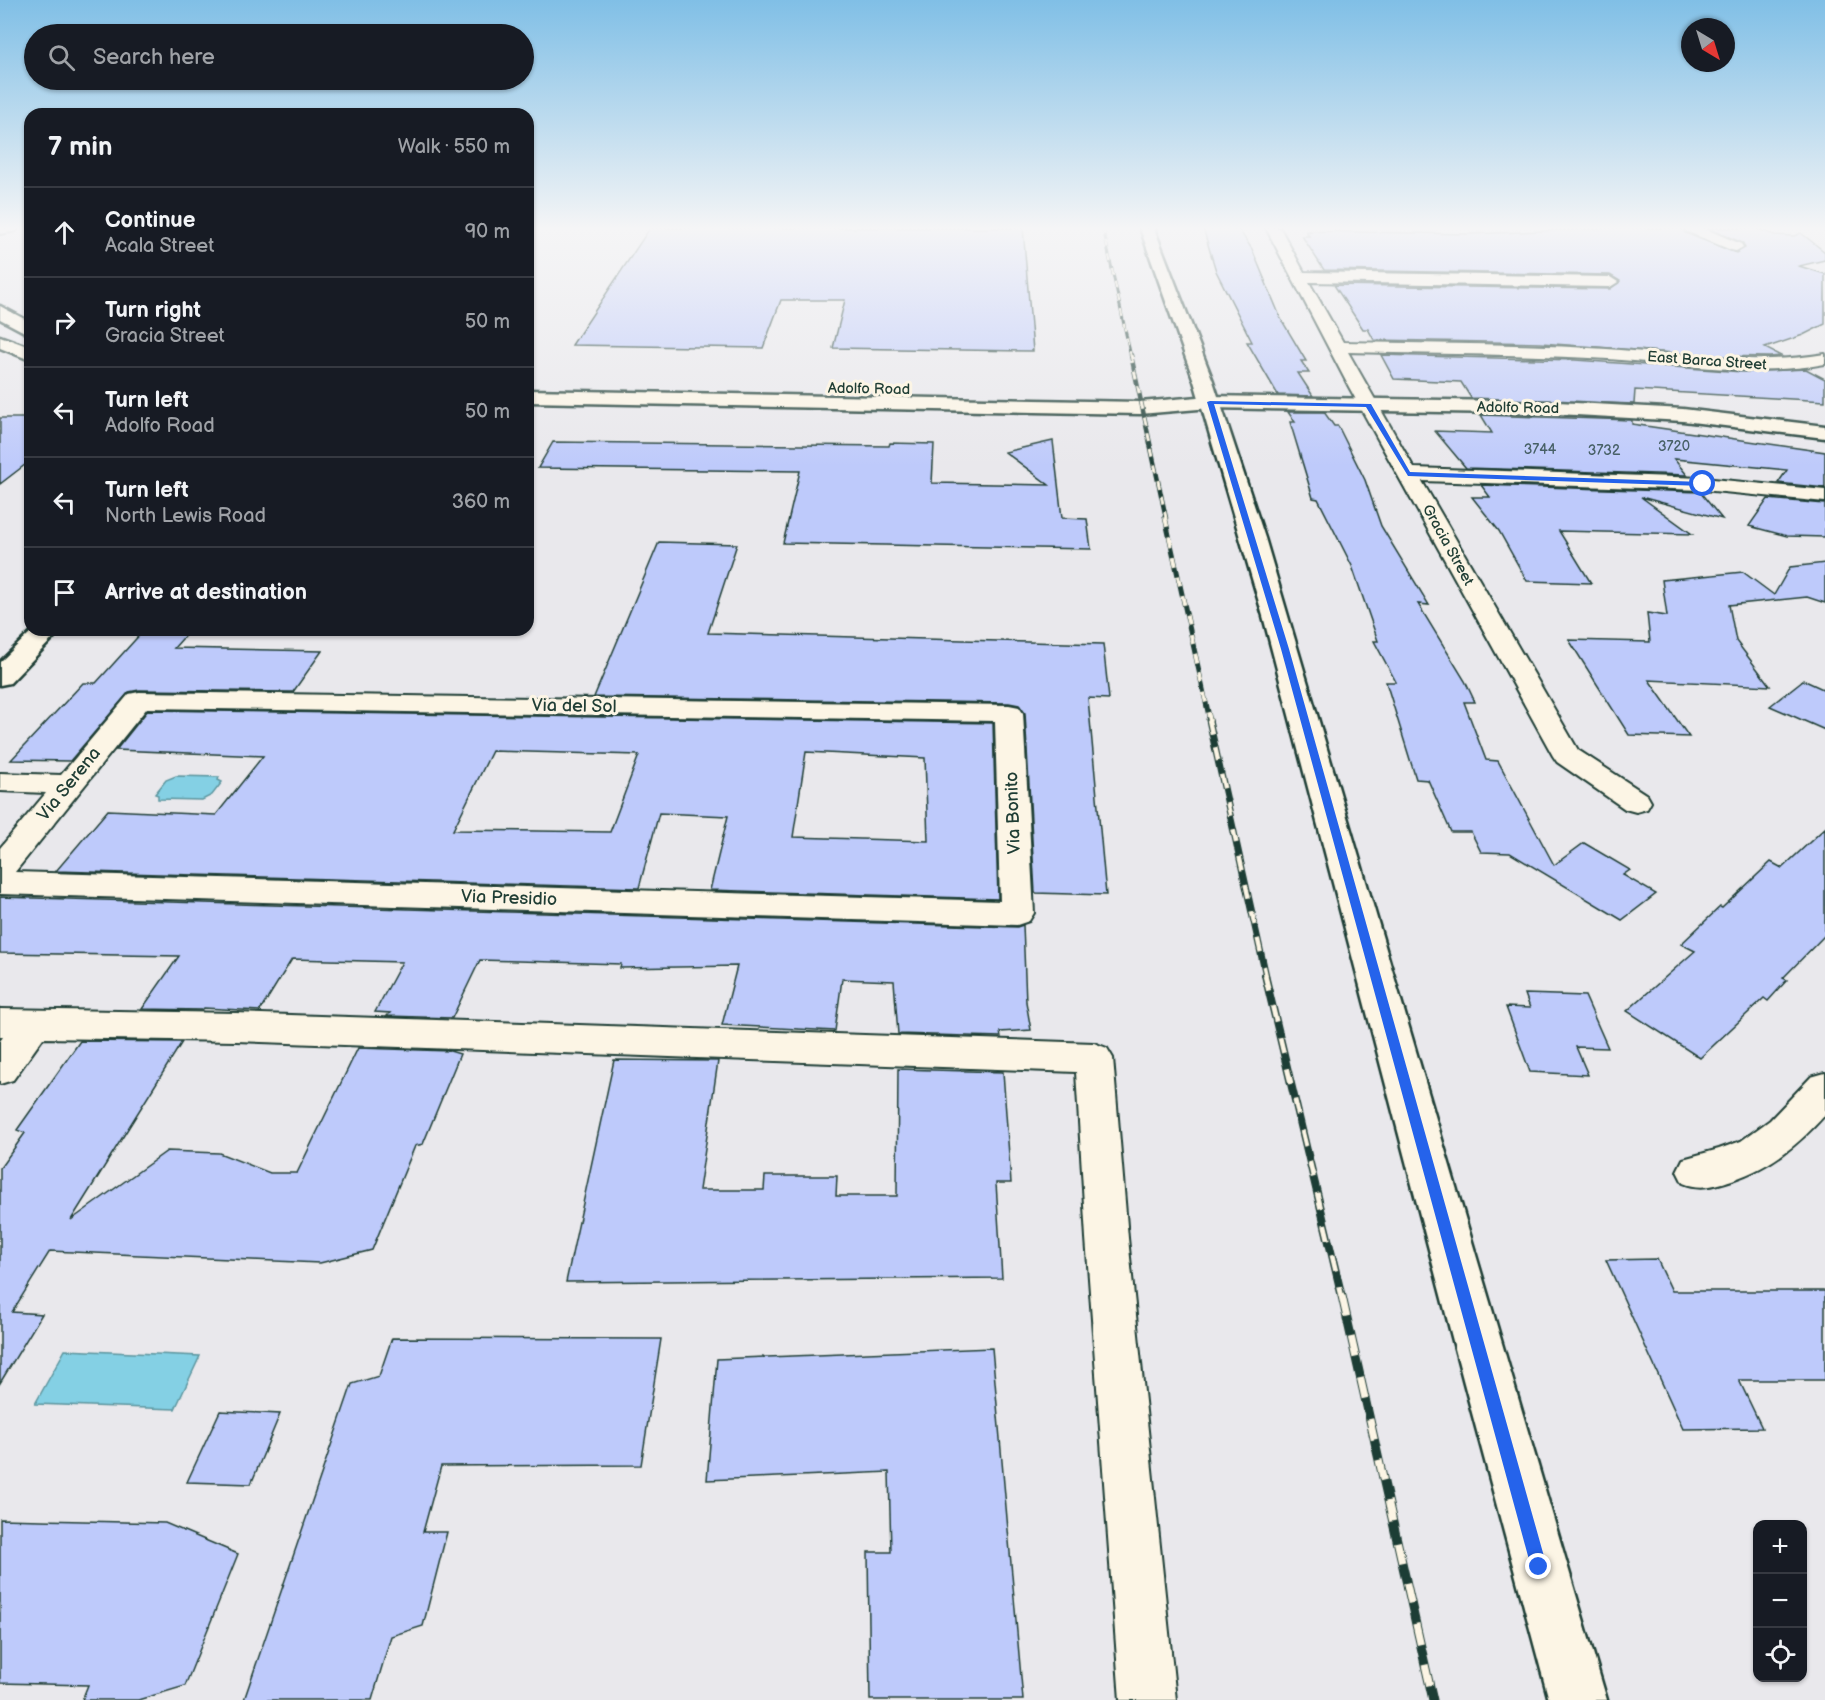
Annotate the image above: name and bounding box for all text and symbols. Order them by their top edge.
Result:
north arrow [1681,18,1735,72]
search box [24,24,534,90]
icon: search [45,41,78,74]
text: Search here [93,44,215,71]
text: 7 min [48,132,112,163]
text: Walk · 550 m [398,135,510,159]
text: Continue [105,207,195,234]
icon: ahead [48,216,81,249]
text: 90 m [465,220,510,244]
text: Acala Street [105,234,214,258]
text: Turn right [105,297,201,324]
icon: right [48,306,81,339]
text: 50 m [465,310,510,334]
text: Gracia Street [105,324,225,348]
street label: East Barca Street [1647,347,1768,375]
street label: Adolfo Road [828,379,910,399]
text: Turn left [105,387,189,414]
icon: left [48,396,81,429]
street label: Adolfo Road [1477,398,1559,418]
text: 50 m [465,400,510,424]
text: Adolfo Road [105,414,215,438]
house number: 3720 [1658,438,1690,455]
house number: 3744 [1524,441,1557,458]
house number: 3732 [1588,442,1621,459]
route start [1689,470,1715,496]
text: Turn left [105,477,189,504]
icon: left [48,486,81,519]
text: 360 m [452,490,510,514]
street label: Gracia Street [1418,501,1478,589]
text: North Lewis Road [105,504,266,528]
icon: arrive [48,576,81,609]
text: Arrive at destination [105,579,307,606]
street label: Via del Sol [531,695,617,717]
street label: Via Serena [33,743,105,825]
street label: Via Bonito [1001,771,1025,855]
street label: Via Presidio [460,886,558,910]
map controls [1753,1520,1807,1682]
button: + [1753,1520,1807,1574]
route end [1525,1553,1551,1579]
button: − [1753,1574,1807,1628]
button: locate [1753,1628,1807,1682]

